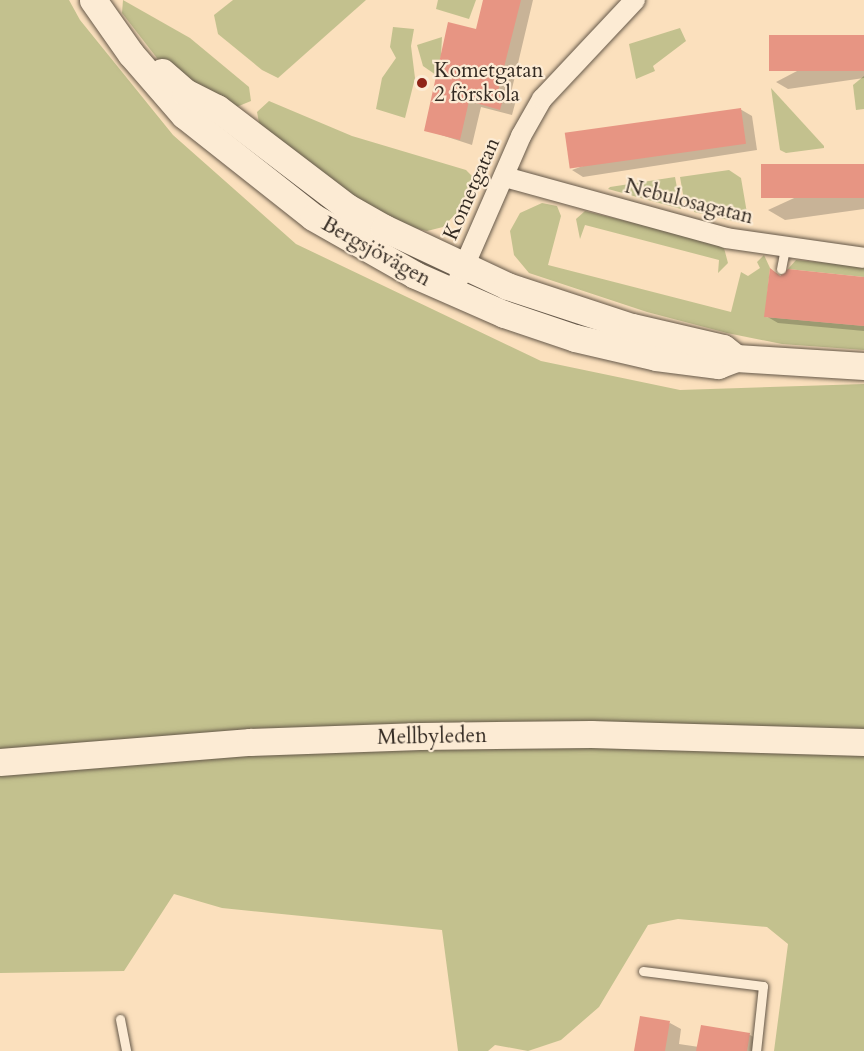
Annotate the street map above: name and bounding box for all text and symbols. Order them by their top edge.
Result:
place label: Kometgatan 2 förskola [434,58,543,108]
marker: Kometgatan 2 förskola [415,76,429,90]
street label: Kometgatan [438,134,506,244]
street label: Nebulosagatan [622,174,756,230]
street label: Bergsjövägen [317,212,435,292]
street label: Mellbyleden [377,723,487,751]

